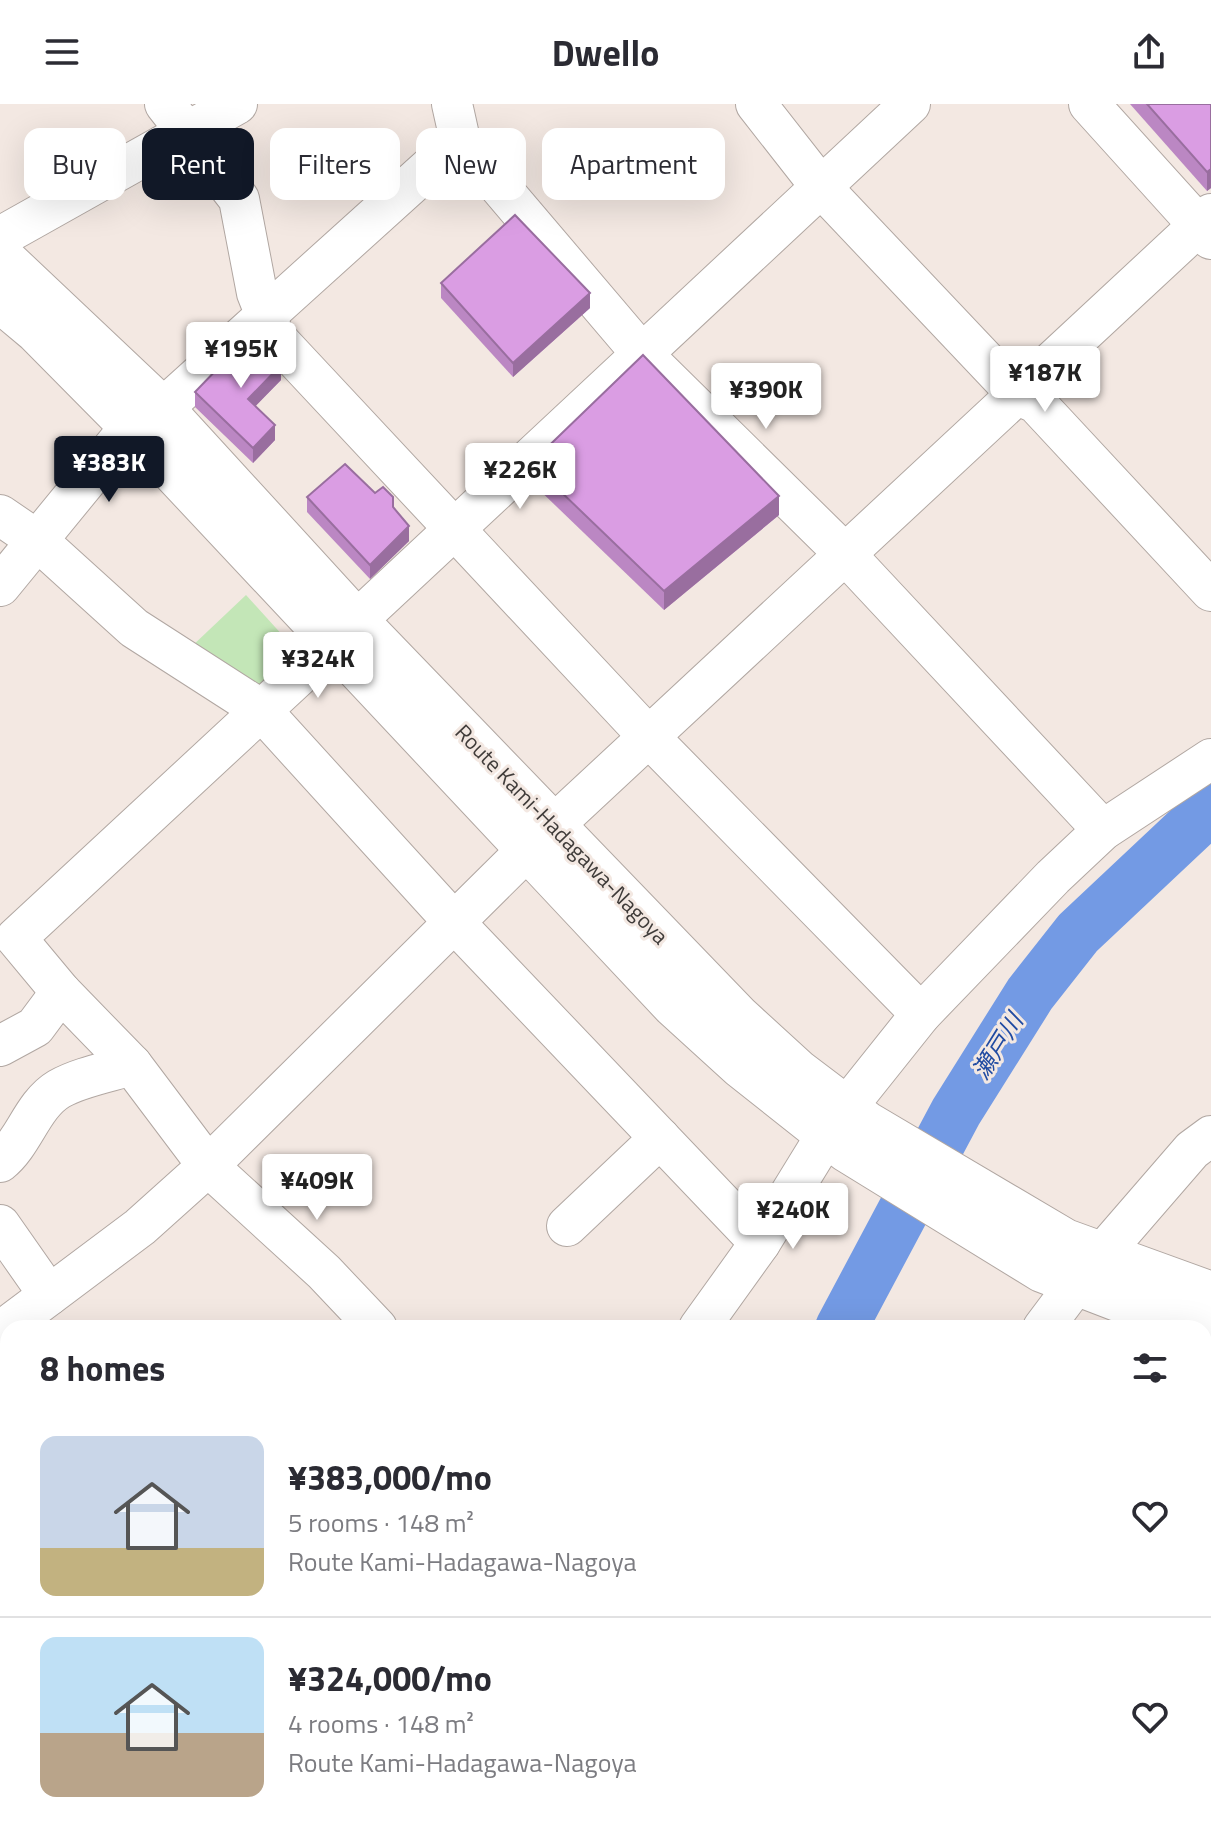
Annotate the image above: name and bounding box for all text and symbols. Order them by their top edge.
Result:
text: Dwello [552,25,659,80]
icon: menu [40,30,84,74]
icon: share [1127,30,1171,74]
chip: Buy [24,128,126,200]
chip: Rent [142,128,254,200]
chip: Filters [270,128,400,200]
chip: New [416,128,526,200]
chip: Apartment [542,128,725,200]
pin: ¥195K [185,322,297,390]
text: ¥195K [204,328,278,367]
pin: ¥187K [989,346,1101,414]
text: ¥187K [1008,352,1082,391]
pin: ¥390K [710,363,822,431]
text: ¥390K [729,369,803,408]
pin: ¥383K [53,436,165,504]
text: ¥383K [72,442,146,481]
pin: ¥226K [464,443,576,511]
text: ¥226K [483,449,557,488]
pin: ¥324K [262,632,374,700]
text: ¥324K [281,638,355,677]
street label: Route Kami-Hadagawa-Nagoya [447,716,677,952]
water label: 瀬戸川 [963,1003,1033,1086]
pin: ¥409K [261,1154,373,1222]
text: ¥409K [280,1160,354,1199]
pin: ¥240K [737,1183,849,1251]
text: ¥240K [756,1189,830,1228]
text: 8 homes [40,1342,165,1394]
icon: filters [1128,1346,1172,1390]
text: ¥383,000/mo [288,1451,492,1503]
icon: home [104,1468,200,1564]
icon: heart [1128,1494,1172,1538]
text: 5 rooms · 148 m² [288,1503,474,1542]
text: Route Kami-Hadagawa-Nagoya [288,1542,637,1581]
text: ¥324,000/mo [288,1652,492,1704]
icon: home [104,1669,200,1765]
icon: heart [1128,1695,1172,1739]
text: 4 rooms · 148 m² [288,1704,474,1743]
text: Route Kami-Hadagawa-Nagoya [288,1743,637,1782]

